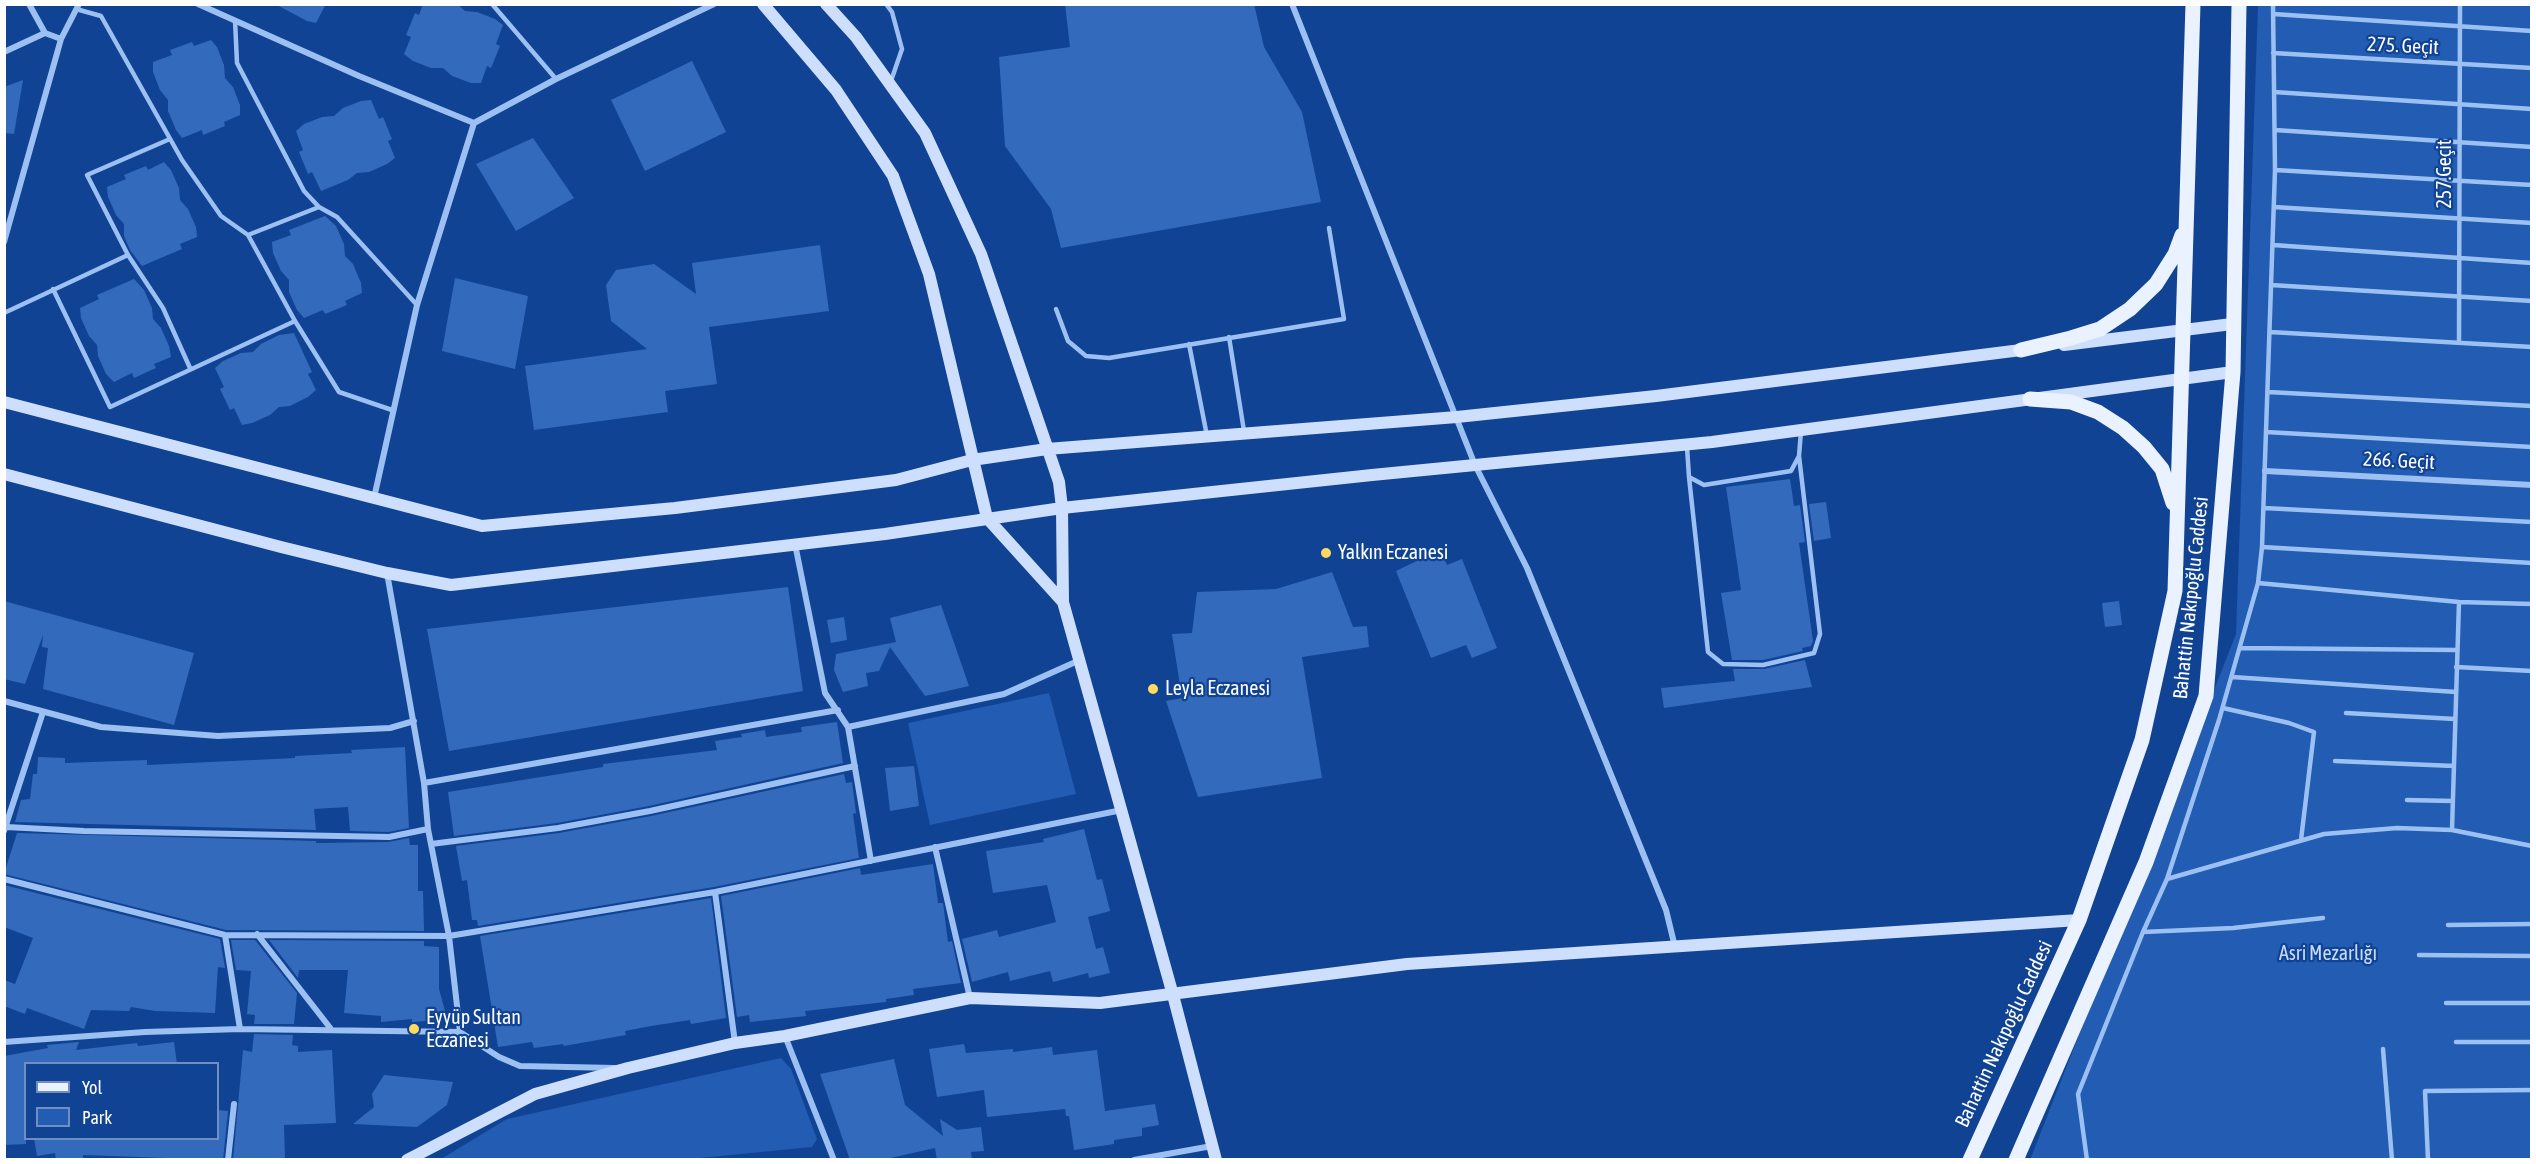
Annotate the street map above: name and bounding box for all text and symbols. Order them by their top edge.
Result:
street label: 275. Geçit [2367,32,2439,60]
street label: 257.Geçit [2433,139,2457,209]
street label: 266. Geçit [2363,447,2435,475]
street label: Bahattin Nakıpoğlu Caddesi [2168,496,2214,700]
place label: Yalkın Eczanesi [1338,541,1448,565]
marker: Yalkın Eczanesi [1319,546,1333,560]
place label: Leyla Eczanesi [1165,677,1270,701]
marker: Leyla Eczanesi [1146,682,1160,696]
street label: Bahattin Nakıpoğlu Caddesi [1950,937,2058,1131]
park label: Asri Mezarlığı [2279,942,2377,966]
place label: Eyyüp Sultan Eczanesi [426,1006,521,1053]
marker: Eyyüp Sultan Eczanesi [407,1022,421,1036]
legend [24,1062,219,1140]
text: Yol [82,1077,102,1098]
text: Park [82,1107,112,1128]

